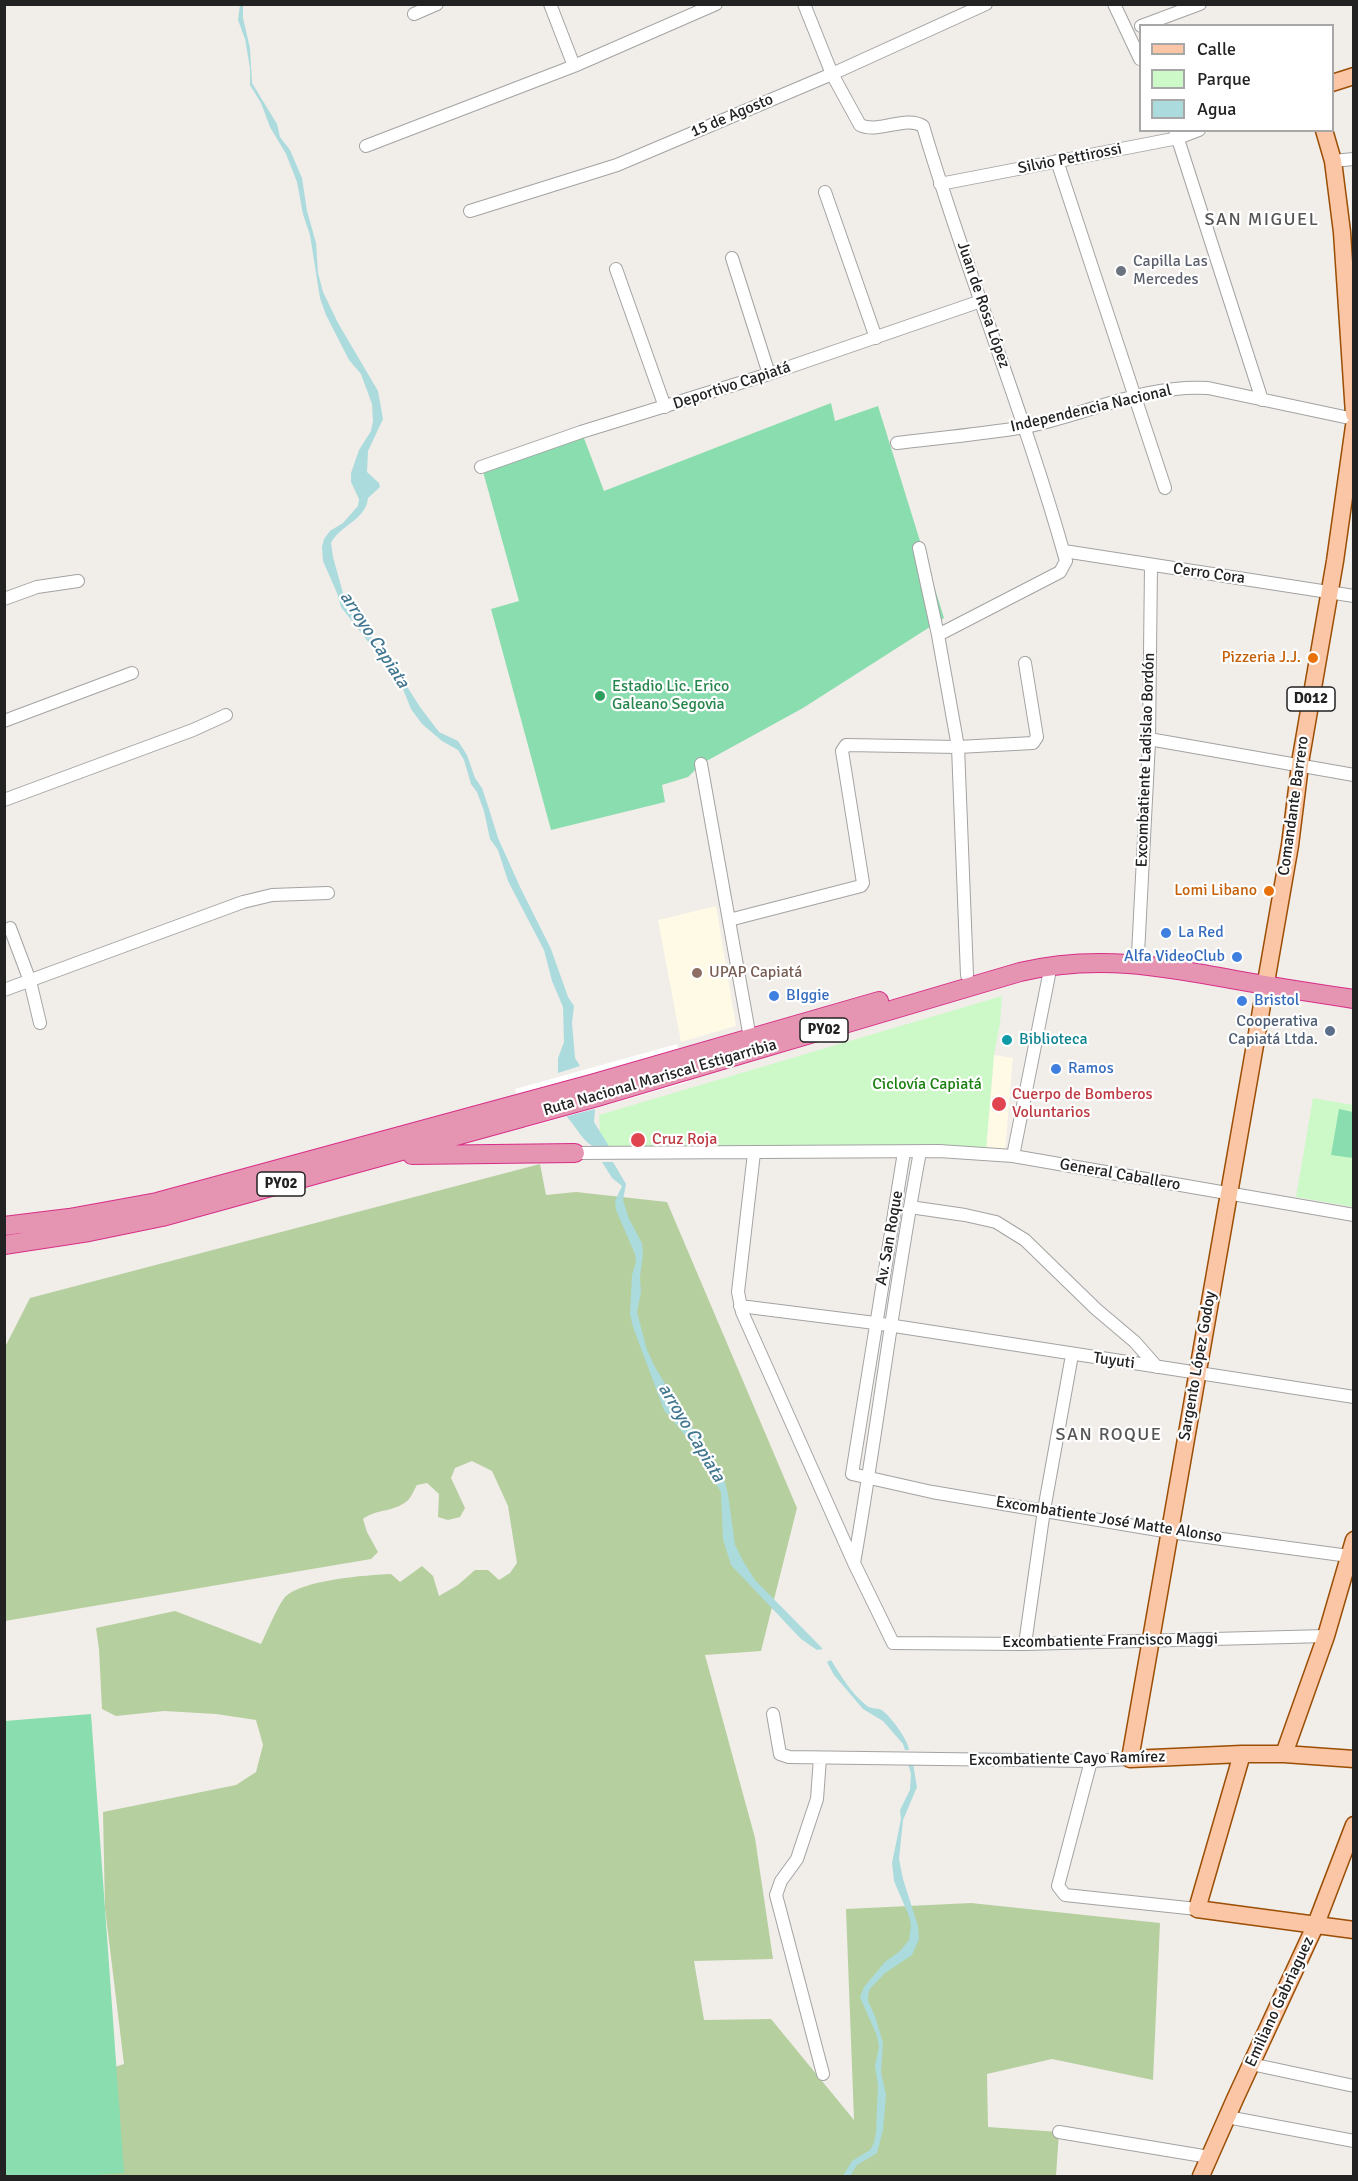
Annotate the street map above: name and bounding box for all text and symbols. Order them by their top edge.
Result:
legend [1139,24,1334,132]
text: Calle [1197,38,1236,60]
text: Parque [1197,68,1251,90]
street label: 15 de Agosto [688,90,776,142]
text: Agua [1197,98,1236,120]
street label: Silvio Pettirossi [1016,140,1124,178]
district label: SAN MIGUEL [1204,209,1320,231]
street label: Juan de Rosa López [952,239,1014,371]
place label: Capilla Las Mercedes [1133,252,1208,290]
marker: Capilla Las Mercedes [1114,264,1128,278]
street label: Deportivo Capiatá [671,358,793,414]
street label: Independencia Nacional [1009,381,1173,437]
street label: Cerro Cora [1172,559,1246,589]
water label: arroyo Capiata [335,587,413,693]
place label: Pizzeria J.J. [1221,648,1301,668]
marker: Pizzeria J.J. [1306,651,1320,665]
street label: Excombatiente Ladislao Bordón [1133,652,1159,868]
place label: Estadio Lic. Erico Galeano Segovia [612,677,729,715]
road number: D012 [1287,687,1335,711]
marker: Estadio Lic. Erico Galeano Segovia [593,689,607,703]
street label: Comandante Barrero [1275,735,1313,877]
place label: Lomi Libano [1174,881,1257,901]
marker: Lomi Libano [1262,884,1276,898]
place label: La Red [1178,923,1224,943]
marker: La Red [1159,926,1173,940]
place label: Alfa VideoClub [1124,947,1225,967]
marker: Alfa VideoClub [1230,950,1244,964]
place label: UPAP Capiatá [709,963,802,983]
marker: UPAP Capiatá [690,966,704,980]
place label: BIggie [786,986,830,1006]
marker: BIggie [767,989,781,1003]
place label: Bristol [1254,991,1299,1011]
marker: Bristol [1235,994,1249,1008]
place label: Cooperativa Capiatá Ltda. [1228,1012,1318,1050]
road number: PY02 [800,1018,848,1042]
marker: Cooperativa Capiatá Ltda. [1323,1024,1337,1038]
place label: Biblioteca [1019,1030,1088,1050]
marker: Biblioteca [1000,1033,1014,1047]
street label: Ruta Nacional Mariscal Estigarribia [541,1035,779,1121]
place label: Ramos [1068,1059,1114,1079]
marker: Ramos [1049,1062,1063,1076]
park label: Ciclovía Capiatá [872,1075,982,1095]
place label: Cuerpo de Bomberos Voluntarios [1012,1085,1153,1123]
marker: Cuerpo de Bomberos Voluntarios [990,1095,1008,1113]
place label: Cruz Roja [652,1130,717,1150]
marker: Cruz Roja [629,1131,647,1149]
street label: General Caballero [1058,1155,1182,1195]
road number: PY02 [257,1172,305,1196]
street label: Av. San Roque [872,1189,908,1287]
street label: Sargento López Godoy [1175,1290,1221,1442]
street label: Tuyuti [1092,1349,1136,1373]
water label: arroyo Capiata [653,1380,729,1486]
district label: SAN ROQUE [1055,1424,1163,1446]
street label: Excombatiente José Matte Alonso [995,1493,1223,1547]
street label: Excombatiente Francisco Maggi [1002,1630,1218,1652]
street label: Excombatiente Cayo Ramírez [968,1748,1166,1770]
street label: Emiliano Gabriaguez [1241,1934,1319,2070]

